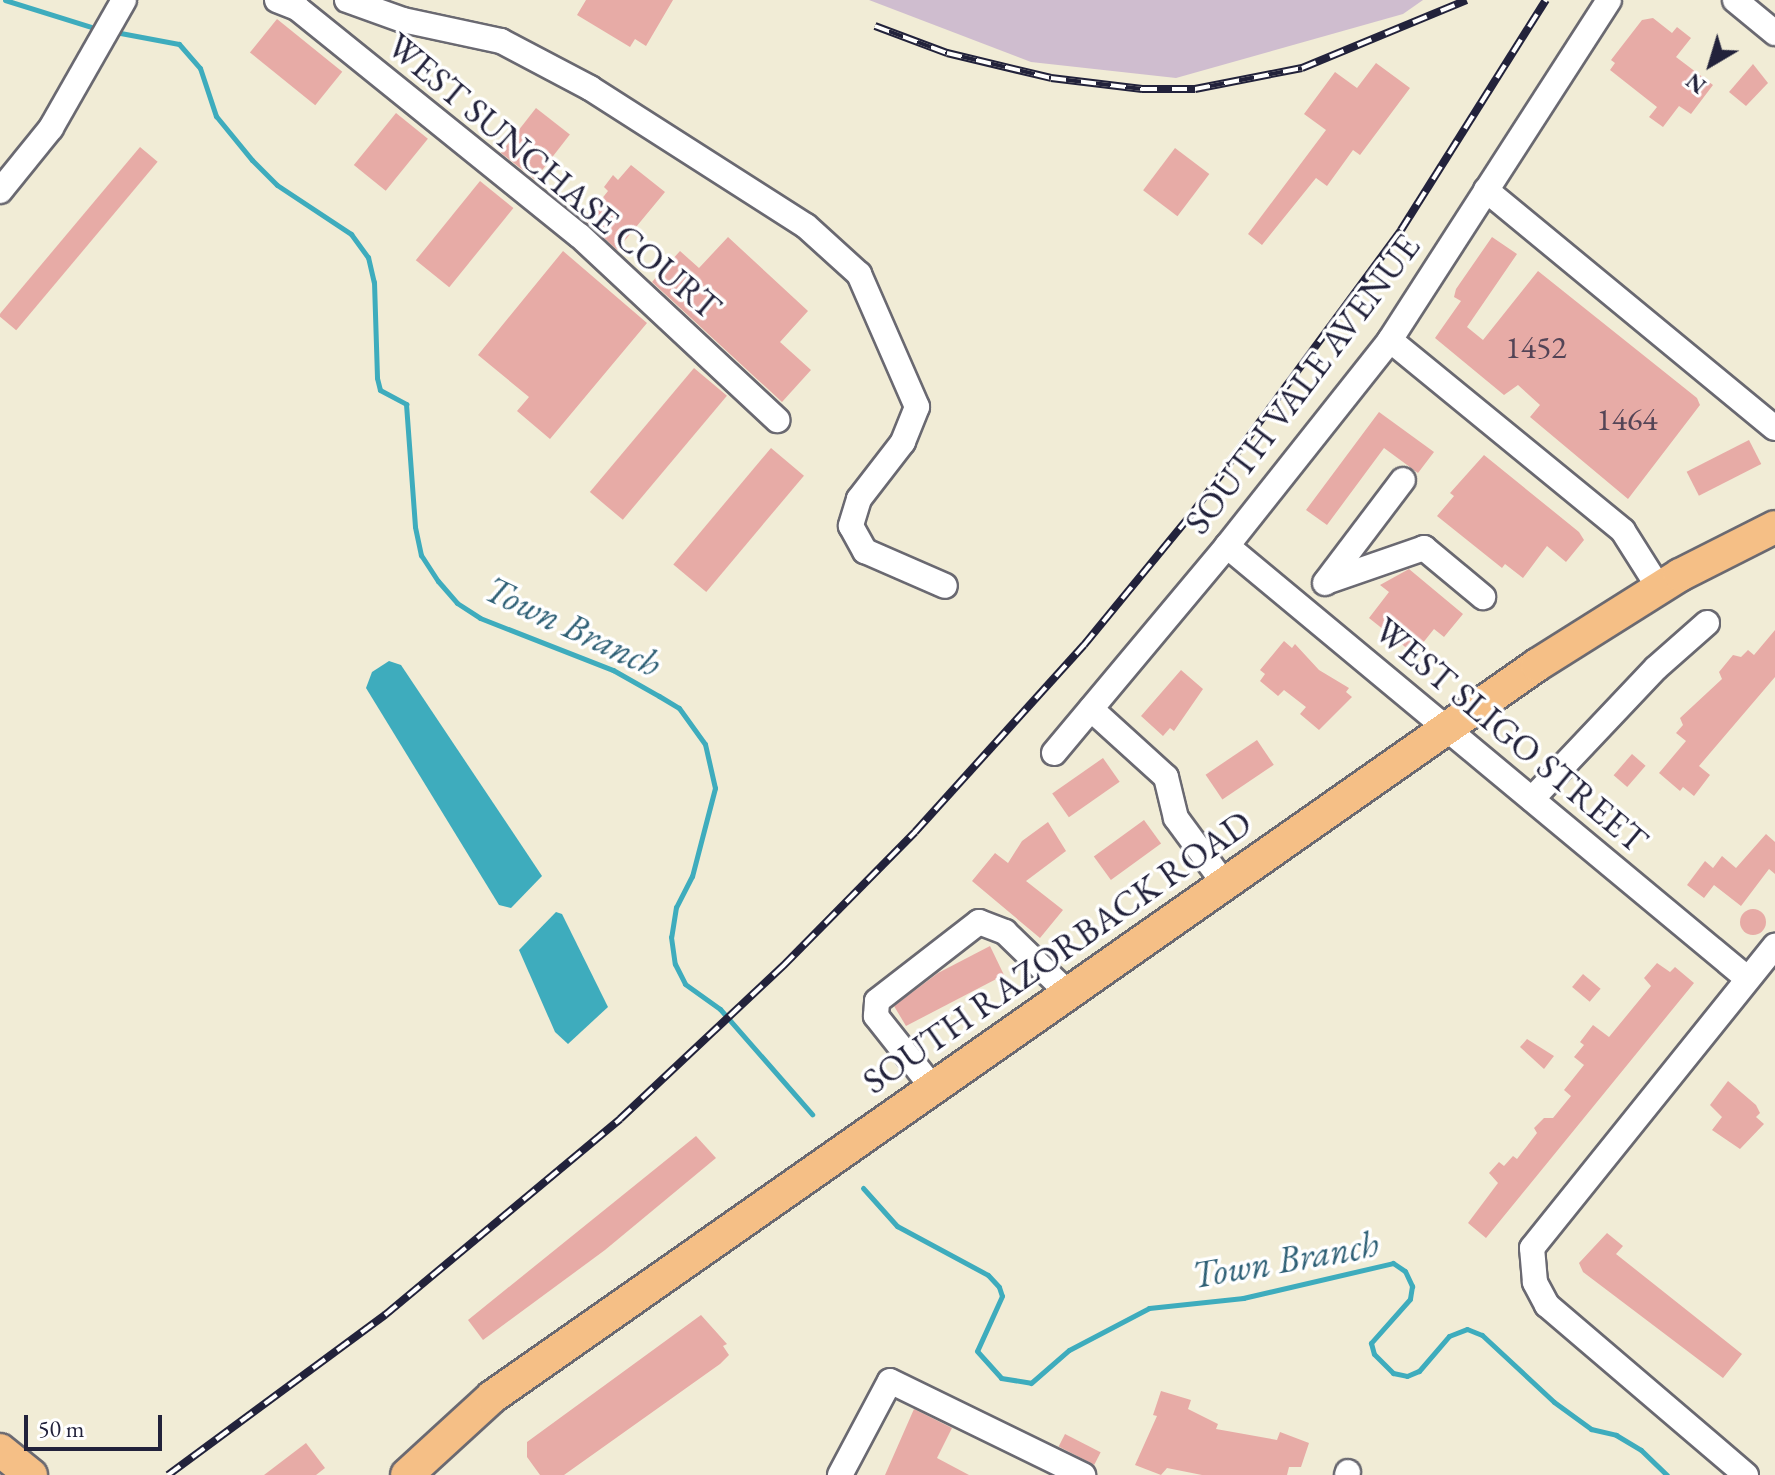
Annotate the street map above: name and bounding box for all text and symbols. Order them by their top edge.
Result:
street label: WEST SUNCHASE COURT [378,24,730,328]
north arrow [1671,24,1751,104]
text: N [1680,66,1712,100]
street label: SOUTH VALE AVENUE [1175,226,1429,542]
house number: 1452 [1505,328,1567,366]
house number: 1464 [1596,400,1658,438]
water label: Town Branch [478,565,668,687]
street label: WEST SLIGO STREET [1366,608,1656,862]
street label: SOUTH RAZORBACK ROAD [854,801,1260,1103]
water label: Town Branch [1188,1220,1382,1298]
scale bar [28,1399,166,1449]
text: 50 m [38,1413,85,1444]

